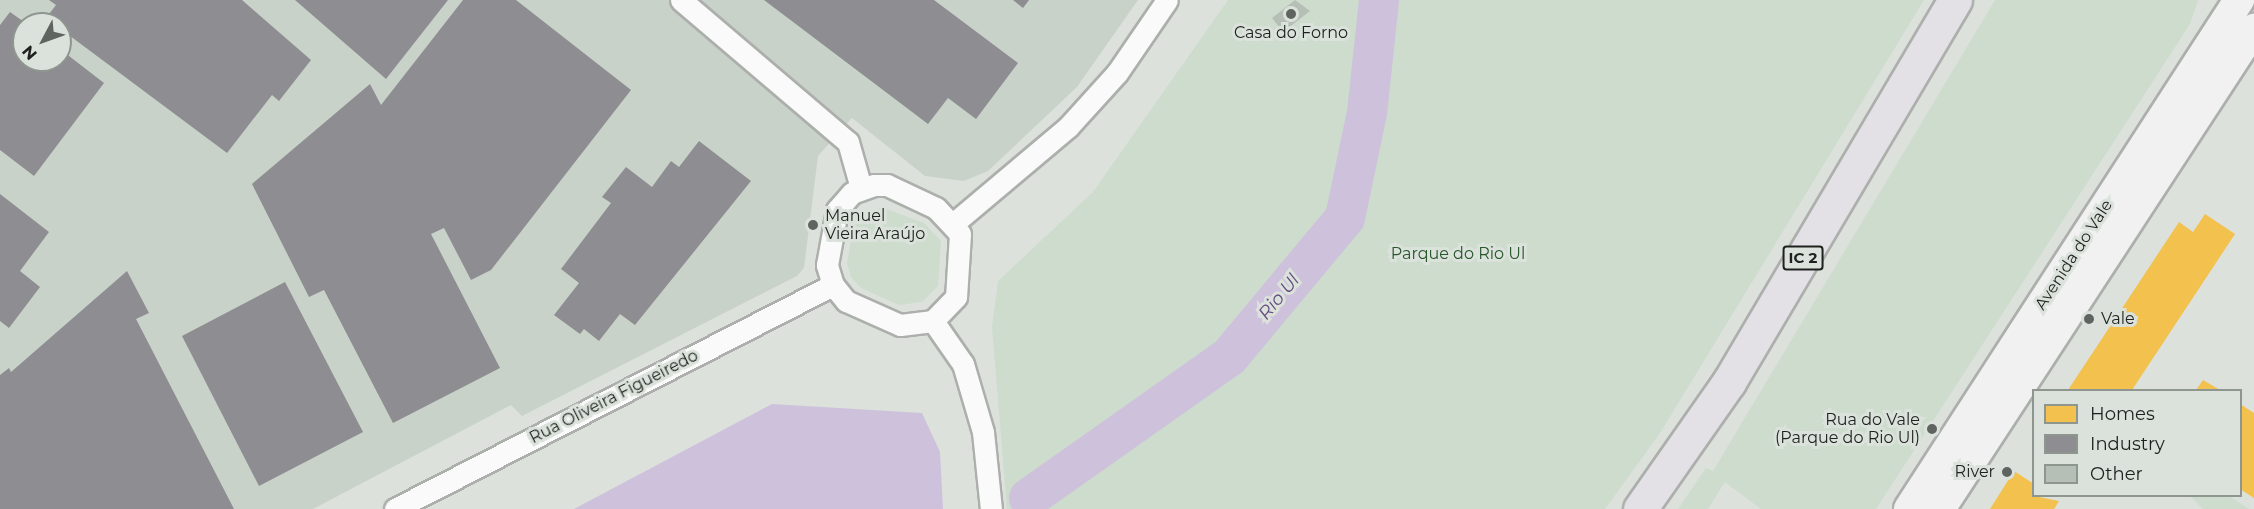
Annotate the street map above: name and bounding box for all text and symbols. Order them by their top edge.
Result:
marker: Casa do Forno [1284,7,1298,21]
north arrow [12,12,72,72]
place label: Casa do Forno [1234,23,1348,43]
text: N [18,42,41,64]
street label: Avenida do Vale [2031,196,2117,314]
place label: Manuel Vieira Araújo [825,206,925,244]
marker: Manuel Vieira Araújo [806,218,820,232]
park label: Parque do Rio Ul [1391,244,1525,264]
road number: IC 2 [1782,246,1824,270]
water label: Rio Ul [1254,270,1304,324]
place label: Vale [2101,309,2135,329]
marker: Vale [2082,312,2096,326]
street label: Rua Oliveira Figueiredo [526,346,702,448]
legend [2032,389,2242,497]
text: Homes [2090,403,2155,425]
place label: Rua do Vale (Parque do Rio Ul) [1775,410,1920,448]
marker: Rua do Vale (Parque do Rio Ul) [1925,422,1939,436]
text: Industry [2090,433,2165,455]
place label: River [1955,462,1995,482]
text: Other [2090,463,2143,485]
marker: River [2000,465,2014,479]

